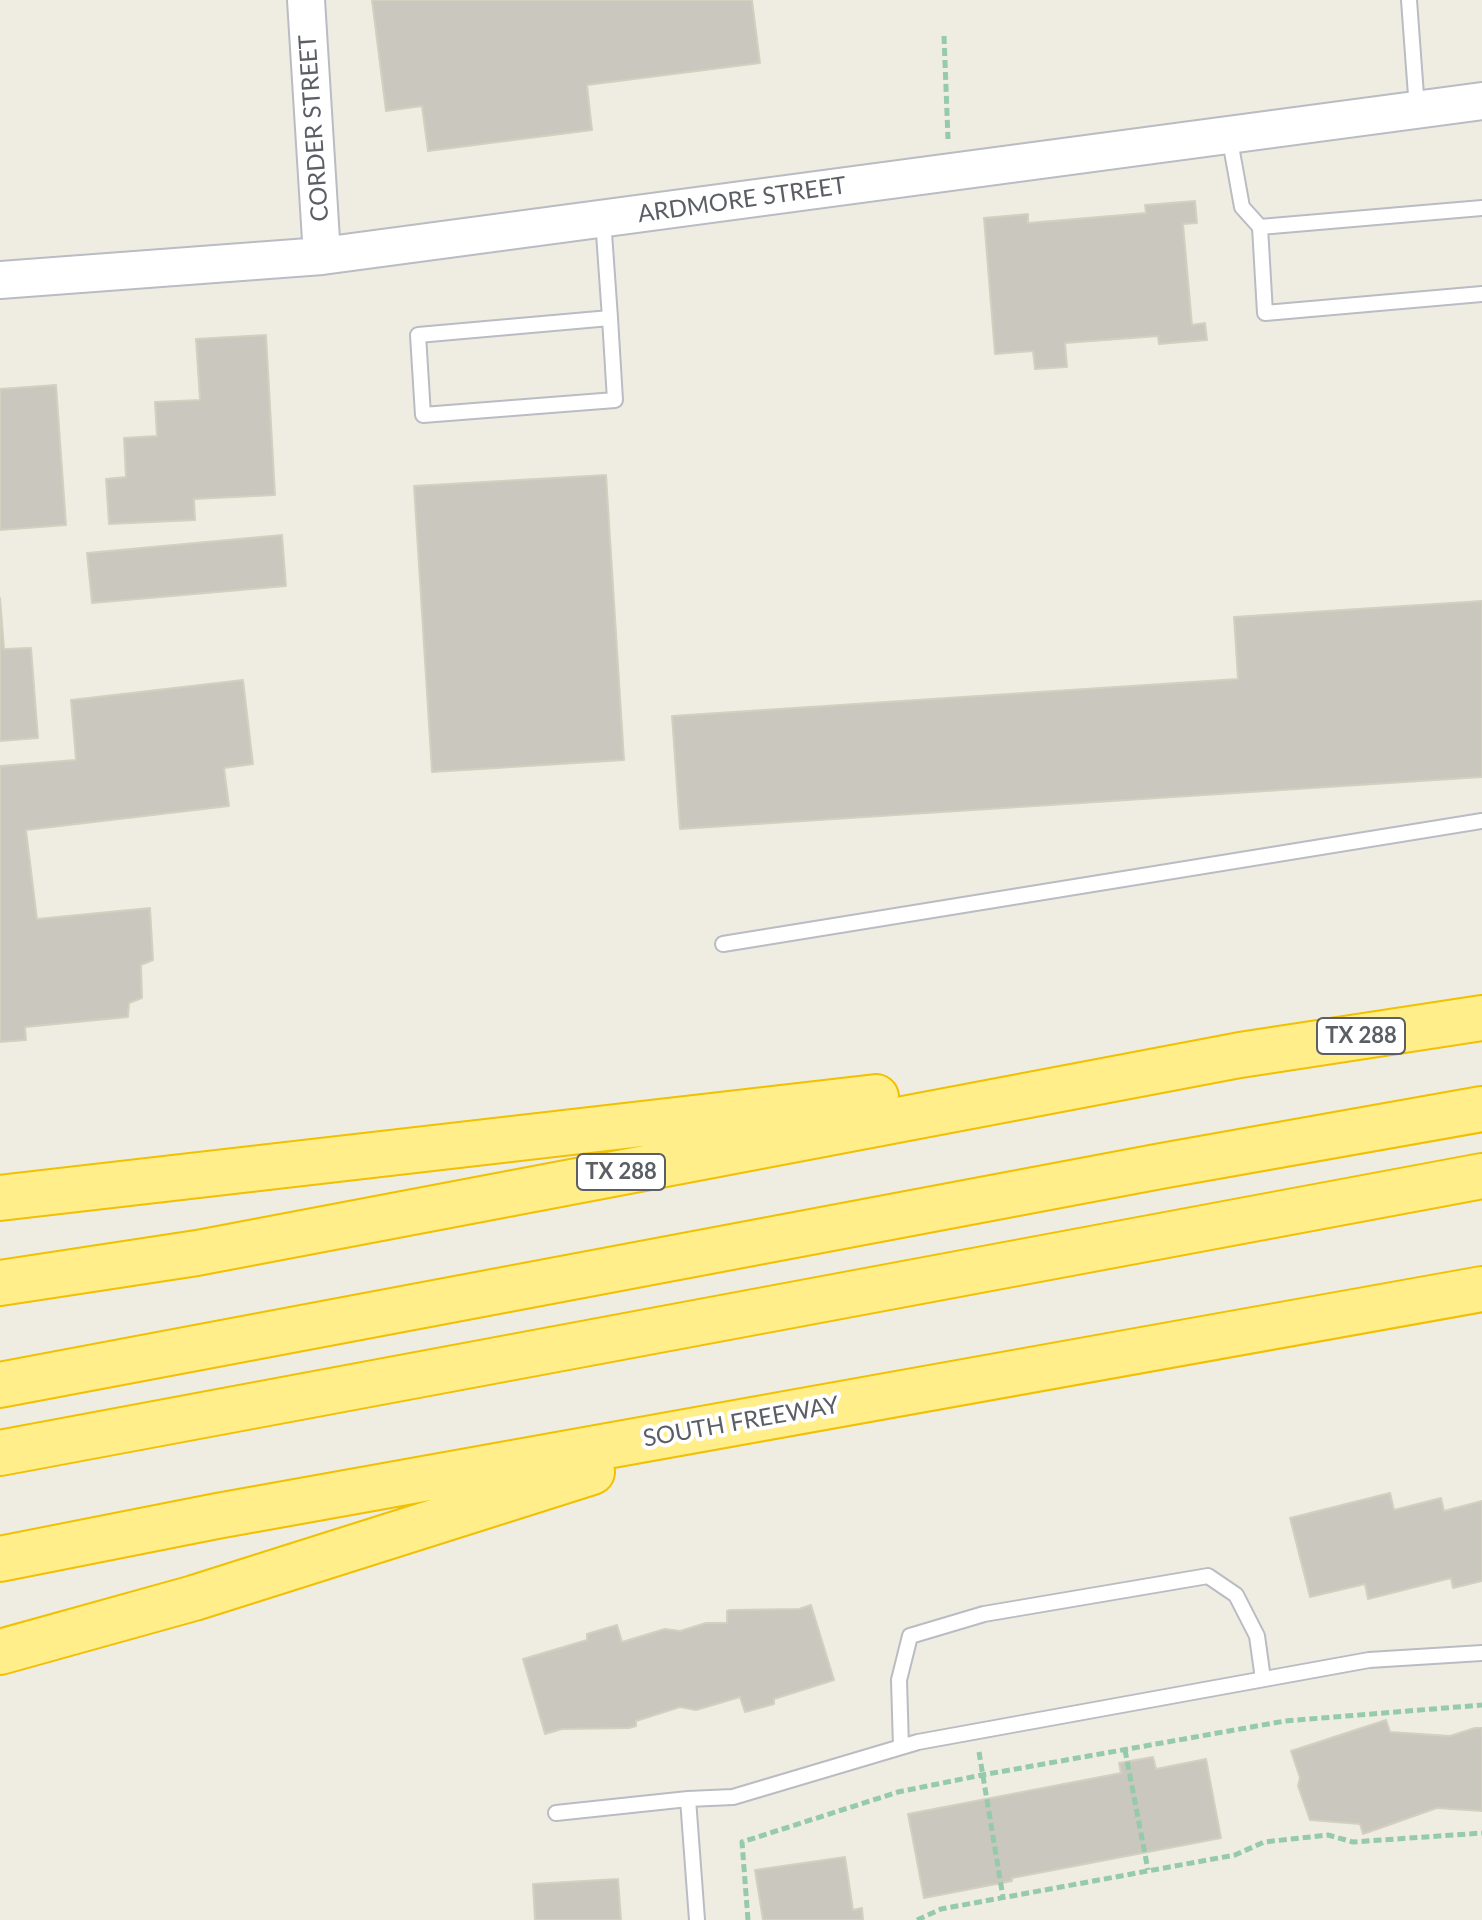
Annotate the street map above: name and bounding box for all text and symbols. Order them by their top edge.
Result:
street label: CORDER STREET [293,34,335,222]
street label: ARDMORE STREET [636,171,848,229]
road number: TX 288 [1317,1018,1405,1054]
road number: TX 288 [577,1154,665,1190]
street label: SOUTH FREEWAY [641,1391,841,1453]

